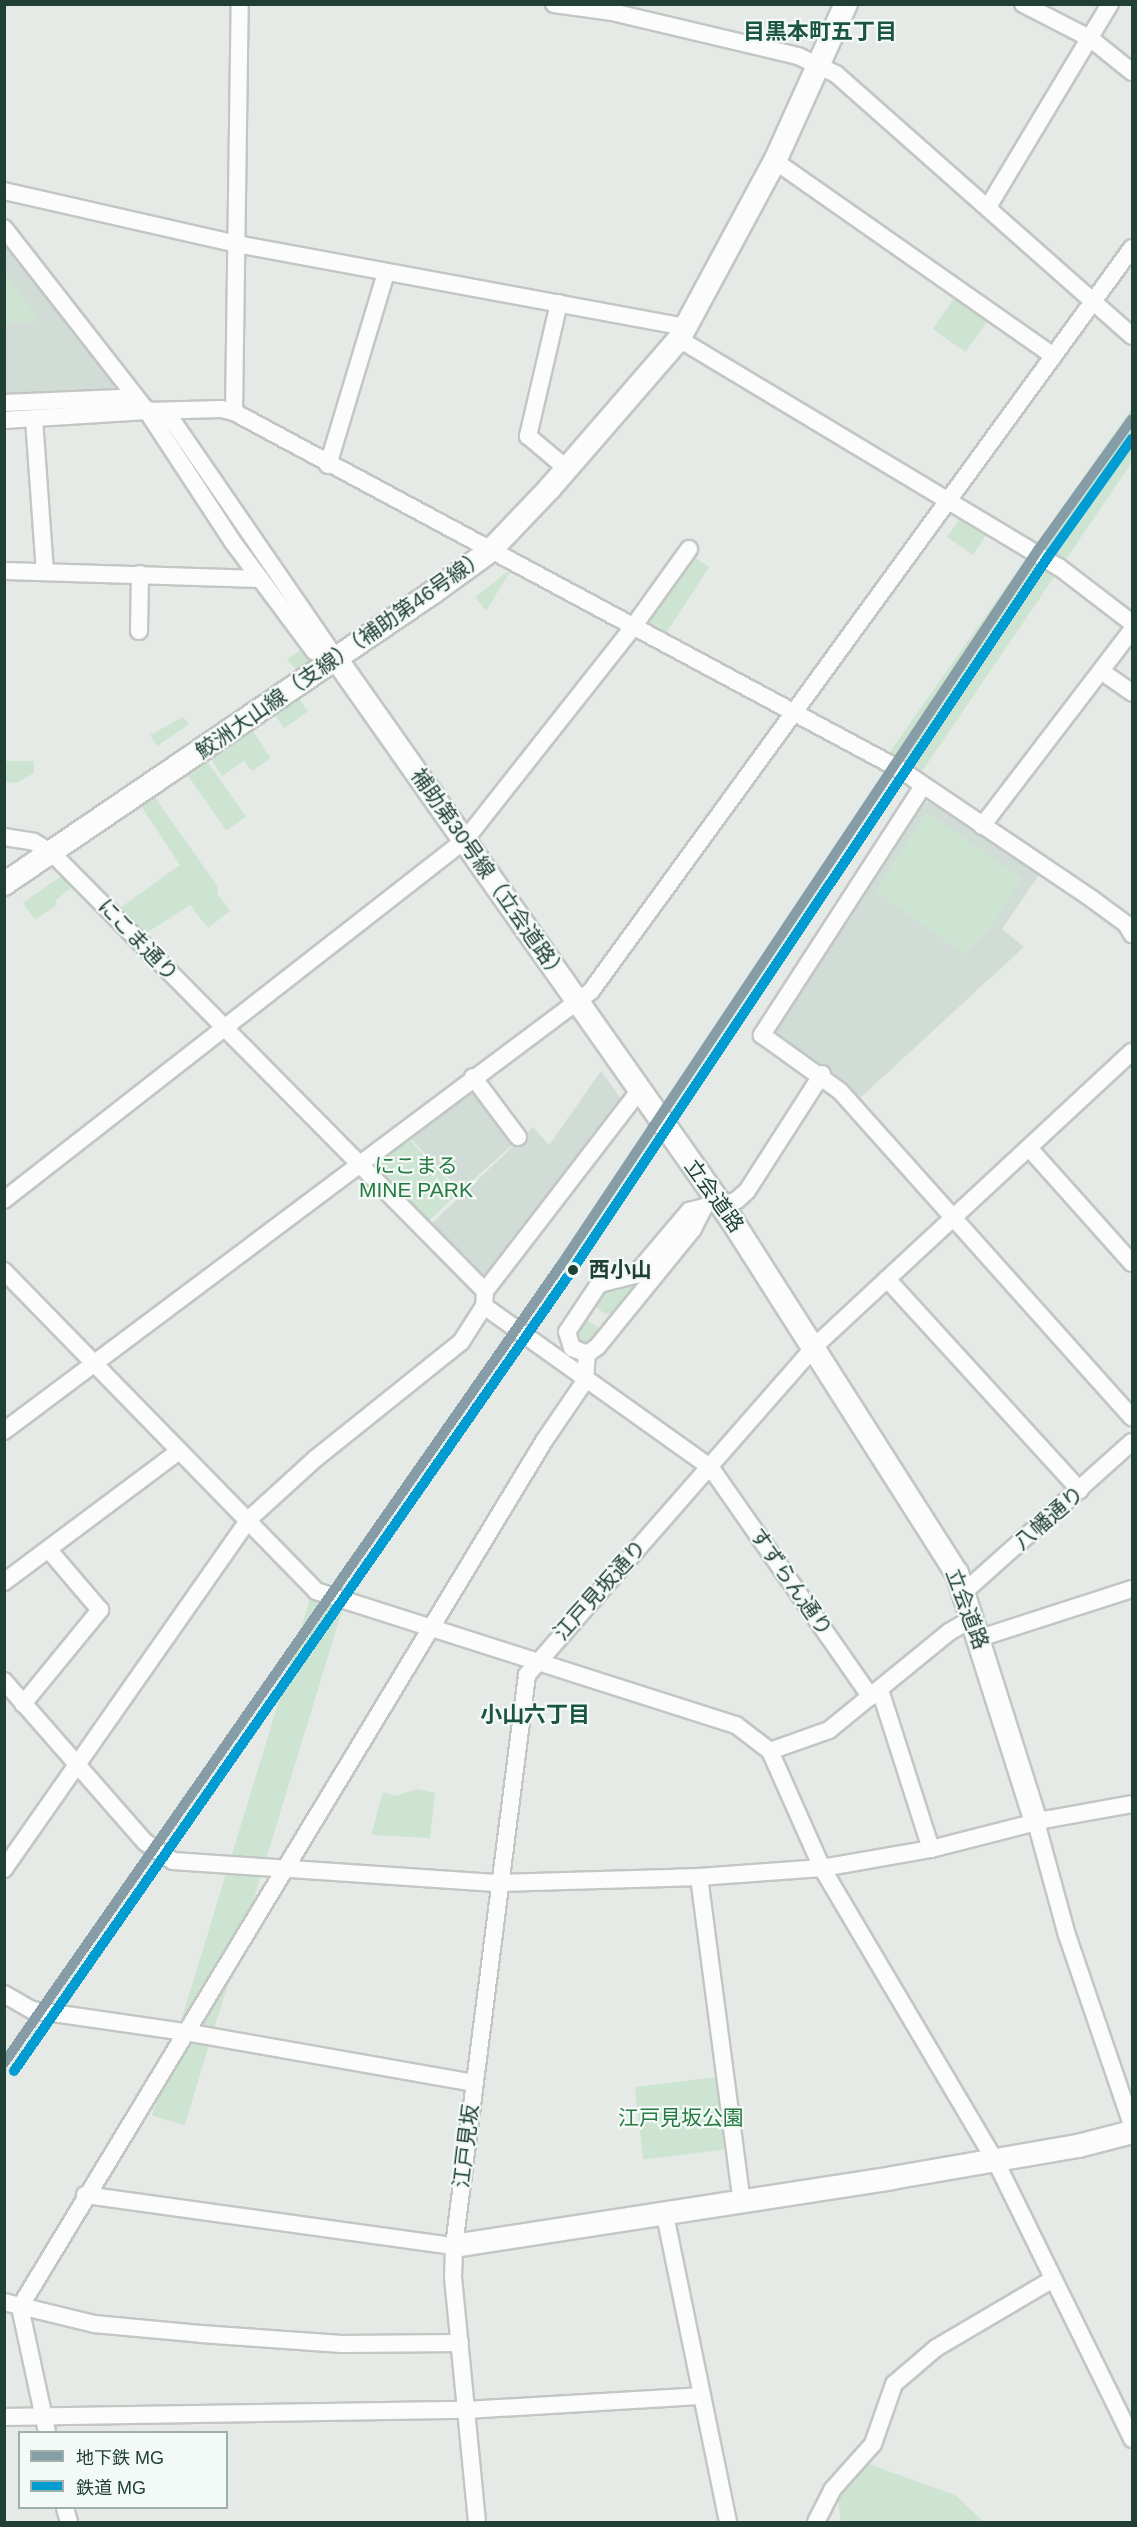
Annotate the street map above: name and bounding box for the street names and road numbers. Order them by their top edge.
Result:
street label: 鮫洲大山線（支線）（補助第46号線） [191,544,491,764]
street label: 補助第30号線（立会道路） [406,764,572,986]
street label: にこま通り [92,893,184,987]
street label: 立会道路 [679,1155,749,1237]
street label: 八幡通り [1009,1481,1089,1555]
street label: すずらん通り [745,1523,837,1641]
street label: 江戸見坂通り [548,1535,652,1645]
street label: 立会道路 [940,1565,994,1653]
street label: 江戸見坂 [448,2103,484,2189]

